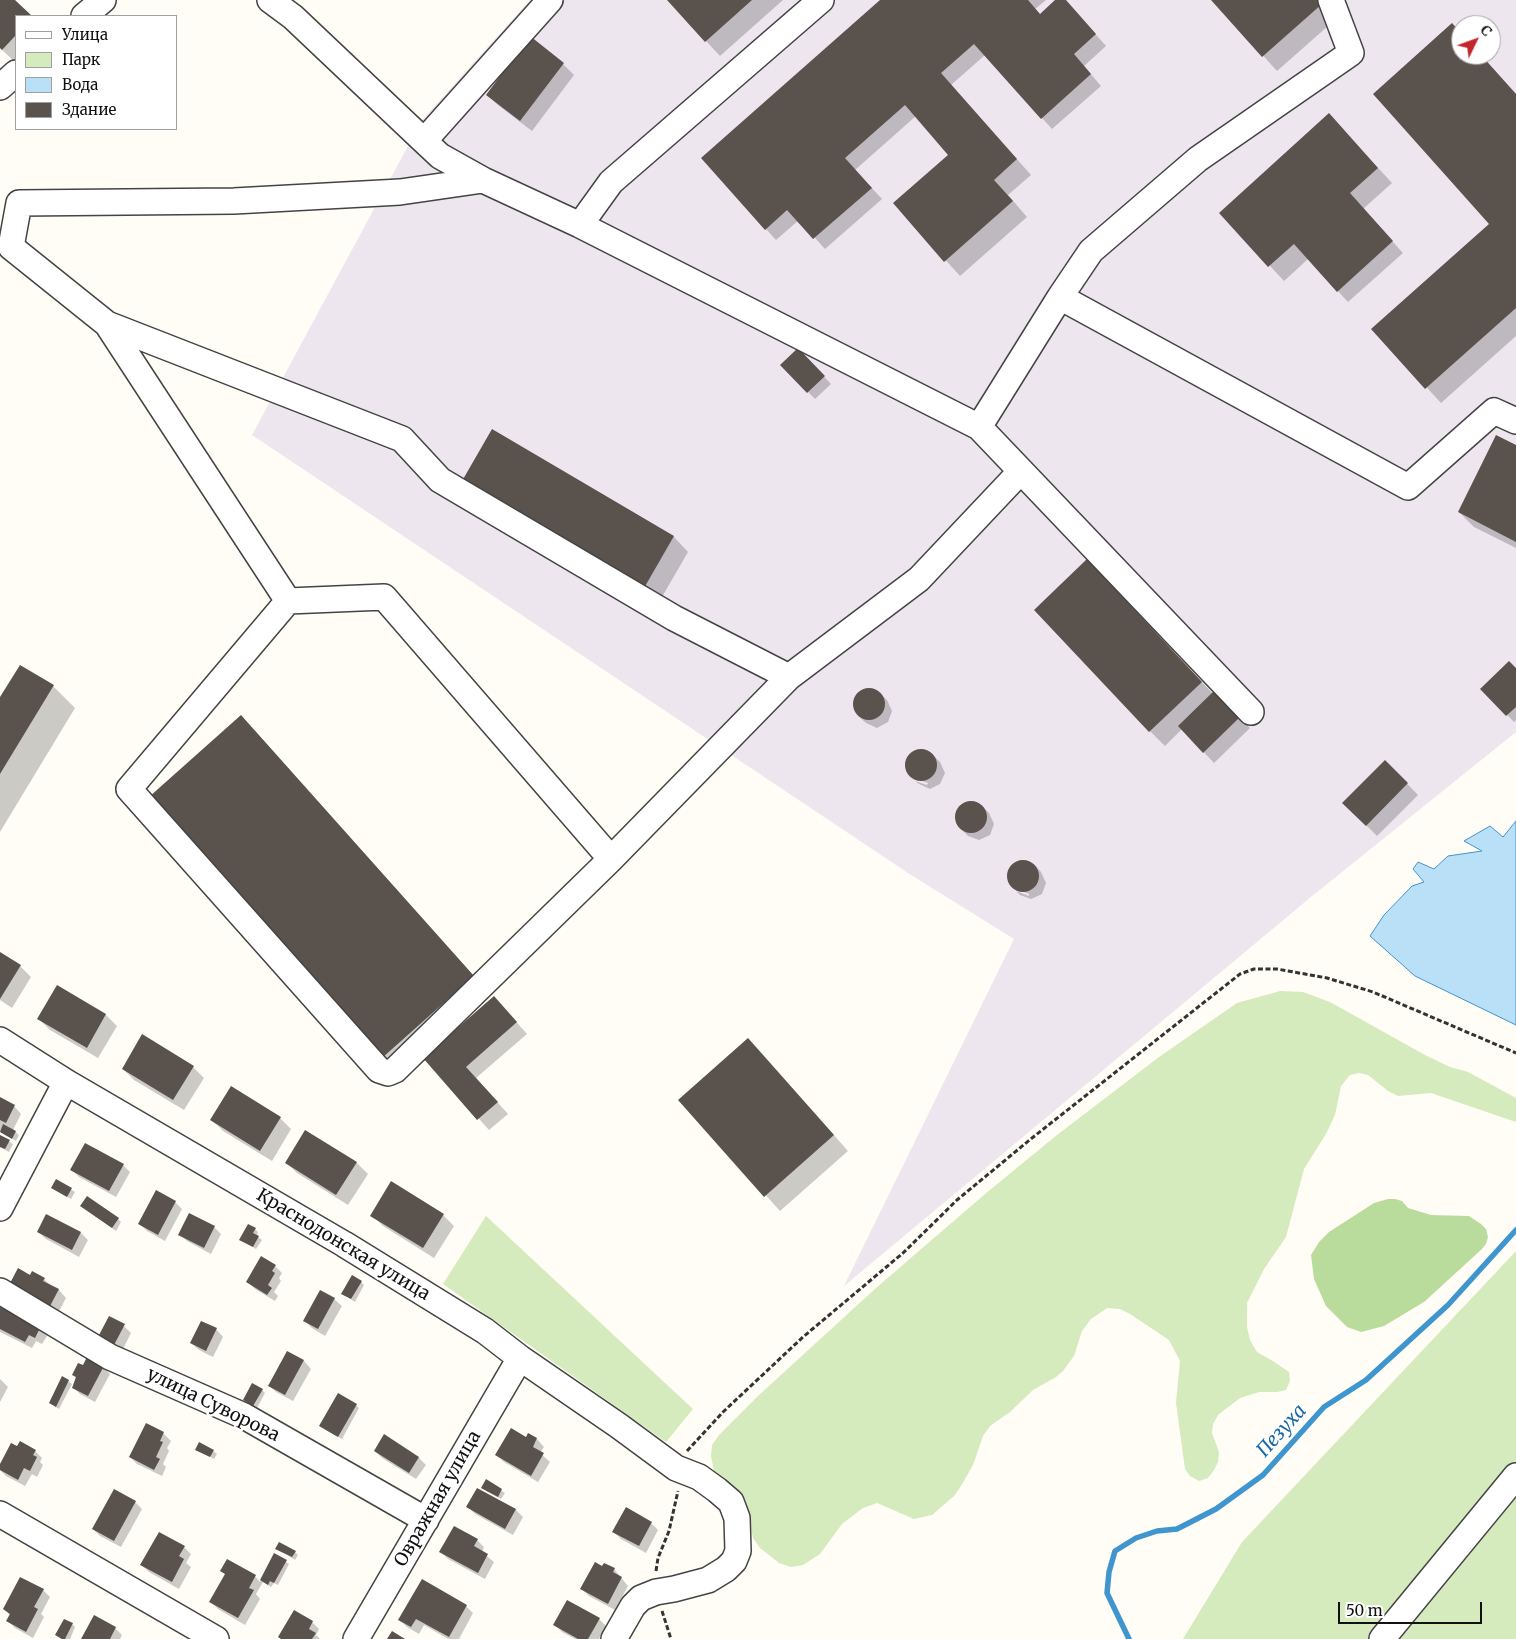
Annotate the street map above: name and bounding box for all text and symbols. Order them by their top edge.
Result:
legend [15,15,178,130]
north arrow [1451,15,1501,65]
text: С [1477,21,1496,40]
text: Улица [62,25,108,44]
text: Парк [62,50,100,69]
text: Вода [62,75,98,94]
text: Здание [62,100,116,119]
street label: Краснодонская улица [252,1185,434,1305]
street label: улица Суворова [143,1363,283,1447]
water label: Пезуха [1253,1400,1311,1462]
street label: Овражная улица [390,1427,486,1571]
scale bar [1341,1592,1485,1624]
text: 50 m [1346,1601,1383,1620]

